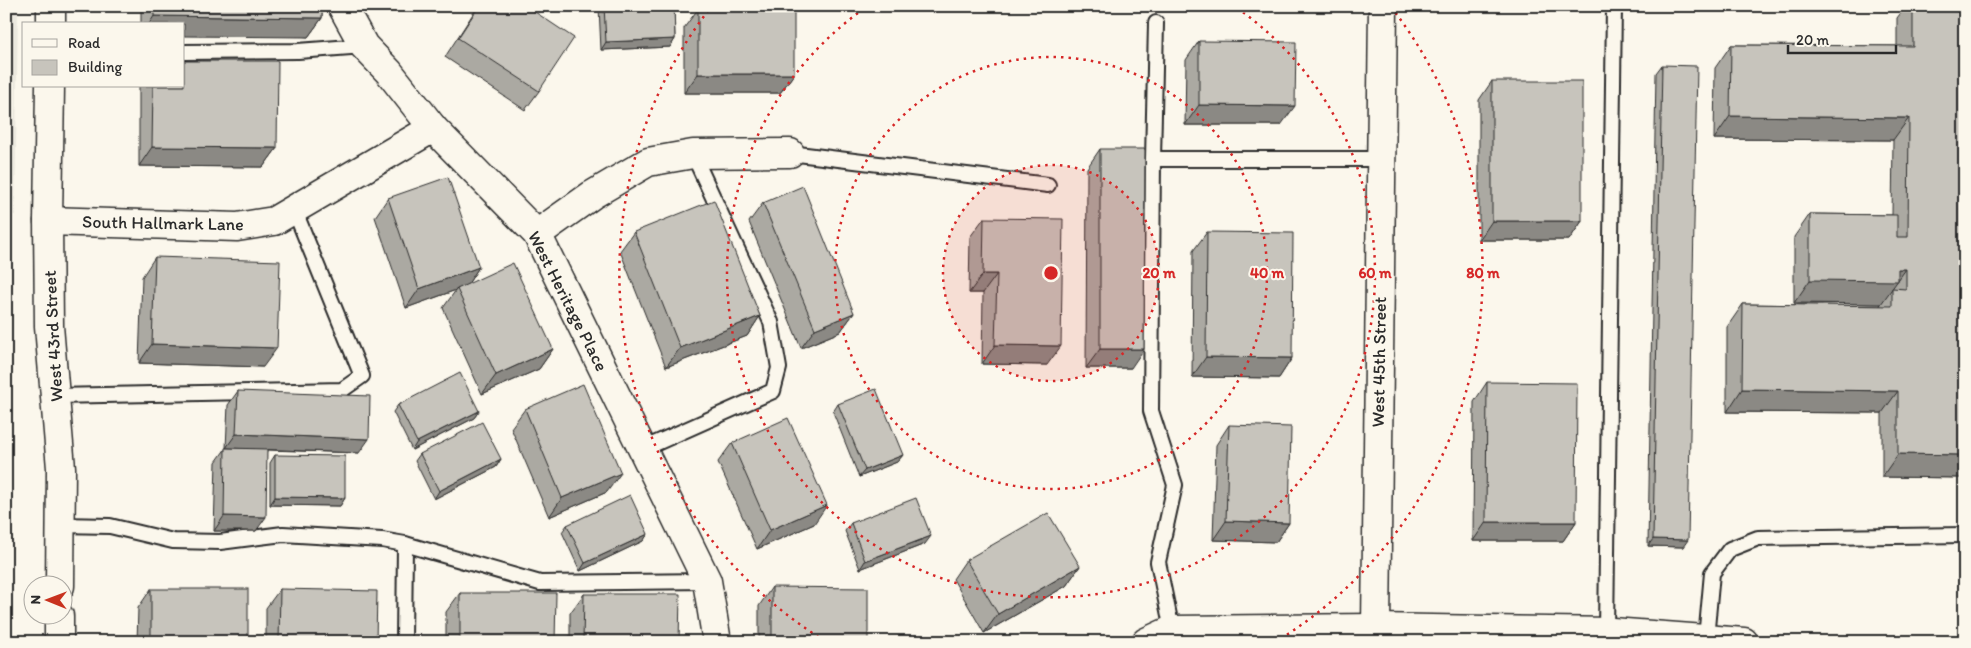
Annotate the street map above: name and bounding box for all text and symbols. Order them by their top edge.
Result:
legend [22,22,185,88]
scale bar [1788,22,1896,54]
text: 20 m [1796,31,1830,49]
text: Road [68,34,101,52]
text: Building [68,58,122,76]
street label: South Hallmark Lane [82,211,244,235]
street label: West Heritage Place [523,227,613,375]
centre of rings [1042,264,1060,282]
text: 20 m [1142,264,1176,282]
text: 40 m [1250,264,1285,282]
text: 60 m [1358,264,1392,282]
text: 80 m [1466,264,1500,282]
street label: West 43rd Street [39,269,67,402]
street label: West 45th Street [1367,296,1391,428]
north arrow [22,576,72,626]
text: N [27,595,44,605]

